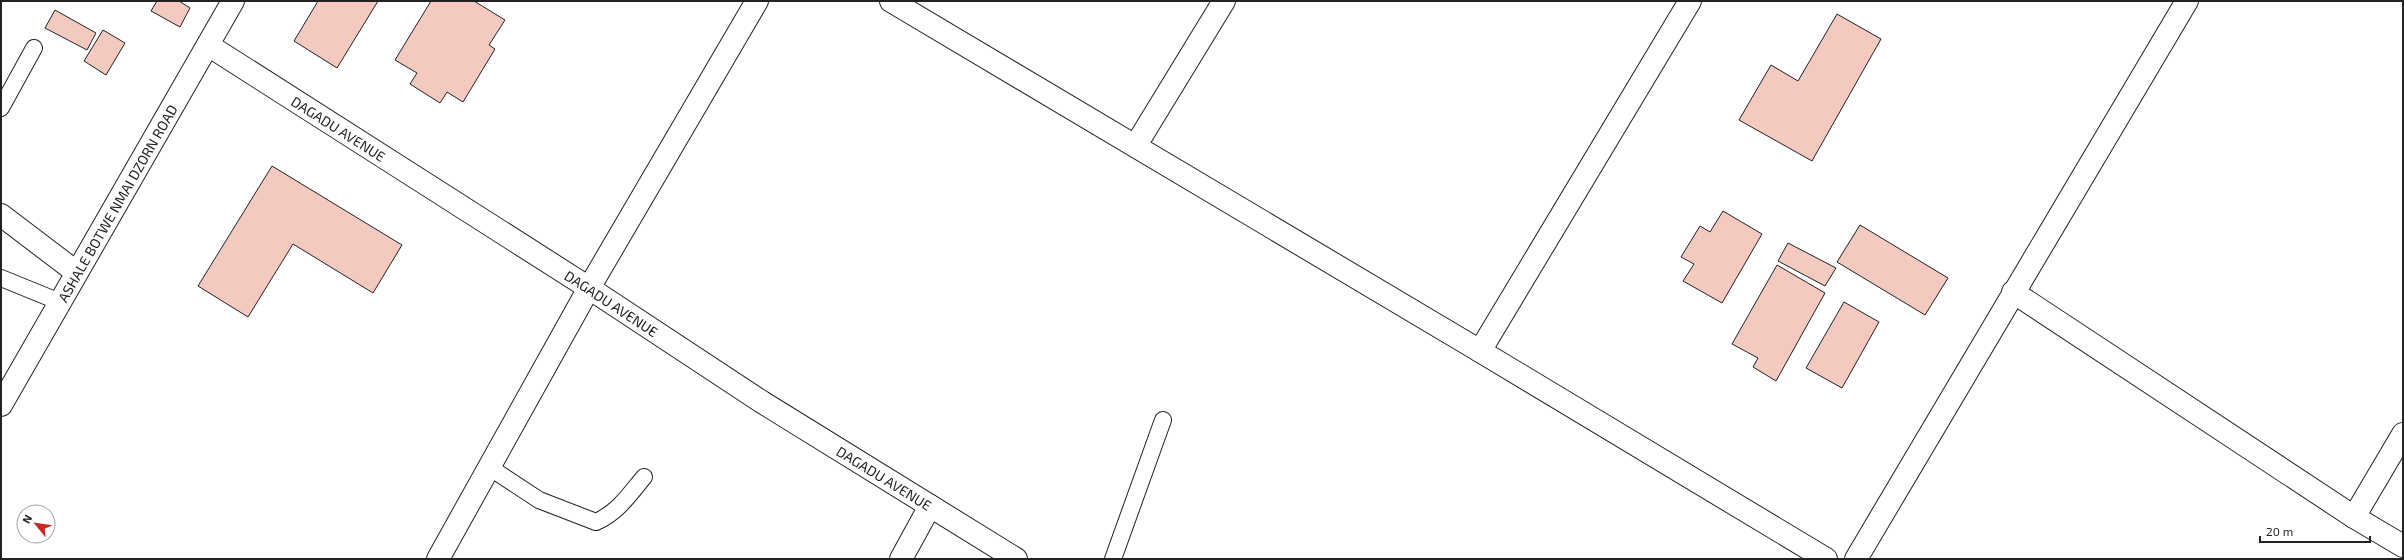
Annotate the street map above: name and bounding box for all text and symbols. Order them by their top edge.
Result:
street label: DAGADU AVENUE [288,92,389,165]
street label: ASHALE BOTWE NMAI DZORN ROAD [54,101,180,305]
street label: DAGADU AVENUE [562,266,662,340]
street label: DAGADU AVENUE [834,442,935,514]
north arrow [16,504,56,544]
text: N [19,512,34,526]
scale bar [2260,518,2370,544]
text: 20 m [2266,524,2293,538]

